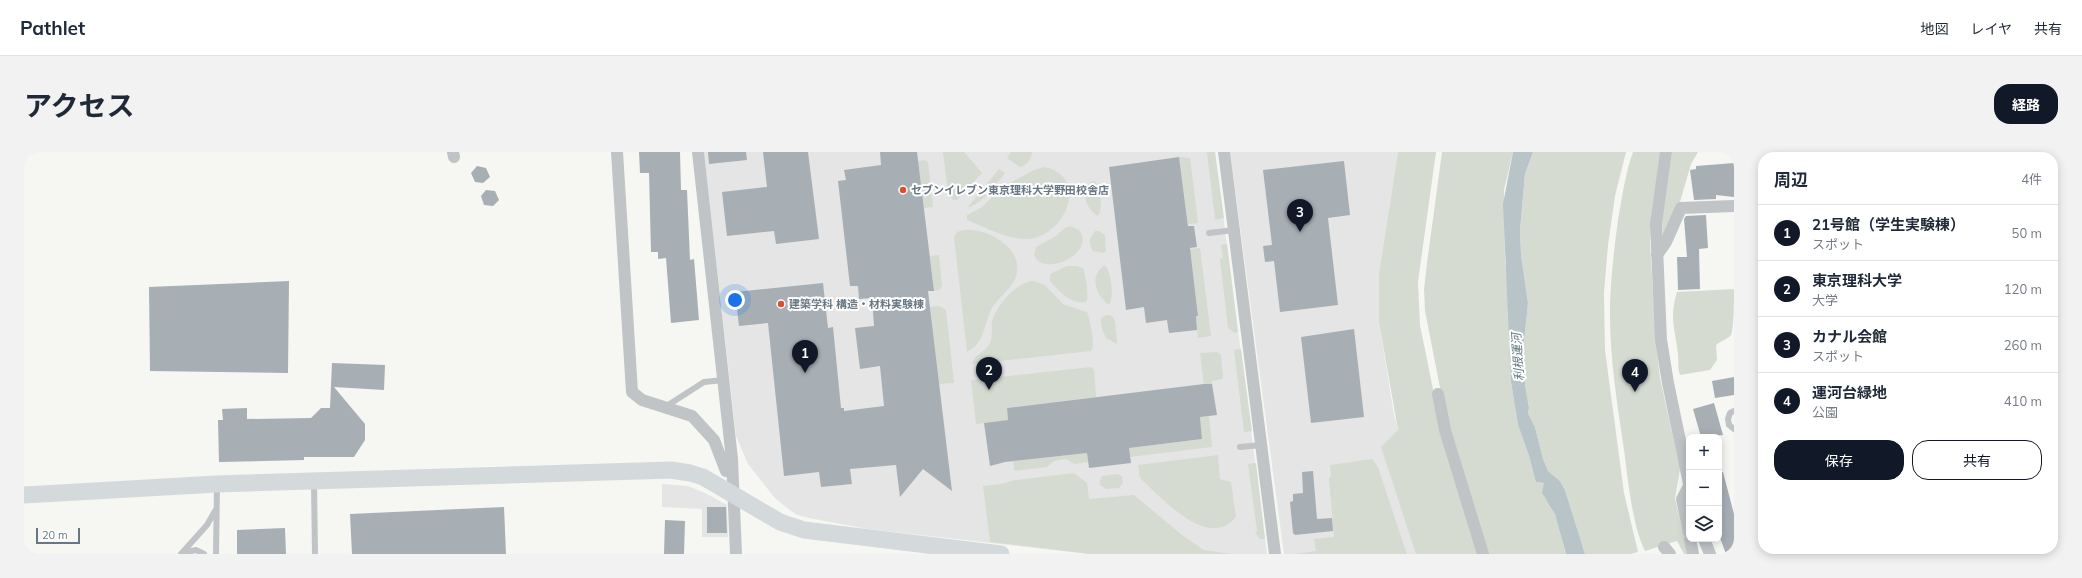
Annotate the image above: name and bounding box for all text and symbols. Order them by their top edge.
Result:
text: Pathlet [20,16,85,40]
text: 地図 [1920,20,1948,38]
text: レイヤ [1970,20,2012,38]
text: 共有 [2034,20,2062,38]
button: 経路 [1994,84,2058,124]
text: アクセス [24,88,135,123]
text: 周辺 [1774,169,1808,190]
text: 4件 [2021,171,2042,187]
place label: セブンイレブン東京理科大学野田校舎店 [911,183,1109,197]
marker: セブンイレブン東京理科大学野田校舎店 [898,185,908,195]
pin: 3 [1287,199,1313,232]
text: 21号館（学生実験棟） [1812,215,1965,234]
text: 1 [1783,225,1791,241]
text: 50 m [2012,225,2042,241]
text: スポット [1812,236,1864,252]
text: 東京理科大学 [1812,271,1902,290]
text: 2 [1783,281,1791,297]
text: 120 m [2004,281,2042,297]
your location [725,290,745,310]
text: 大学 [1812,292,1838,308]
place label: 建築学科 構造・材料実験棟 [789,297,924,311]
marker: 建築学科 構造・材料実験棟 [776,299,786,309]
text: カナル会館 [1812,327,1887,346]
water label: 利根運河 [1508,331,1527,382]
text: 3 [1783,337,1791,353]
text: 260 m [2004,337,2042,353]
pin: 1 [792,340,818,373]
text: スポット [1812,348,1864,364]
pin: 2 [976,357,1002,390]
pin: 4 [1622,359,1648,392]
text: 運河台緑地 [1812,383,1887,402]
text: 4 [1783,393,1791,409]
text: 410 m [2004,393,2042,409]
text: 公園 [1812,404,1838,420]
map controls [1686,434,1722,542]
button: + [1686,434,1722,470]
button: 保存 [1774,440,1904,480]
button: 共有 [1912,440,2042,480]
button: − [1686,470,1722,506]
button: layers [1686,506,1722,542]
scale bar [36,526,80,545]
text: 20 m [42,528,68,542]

